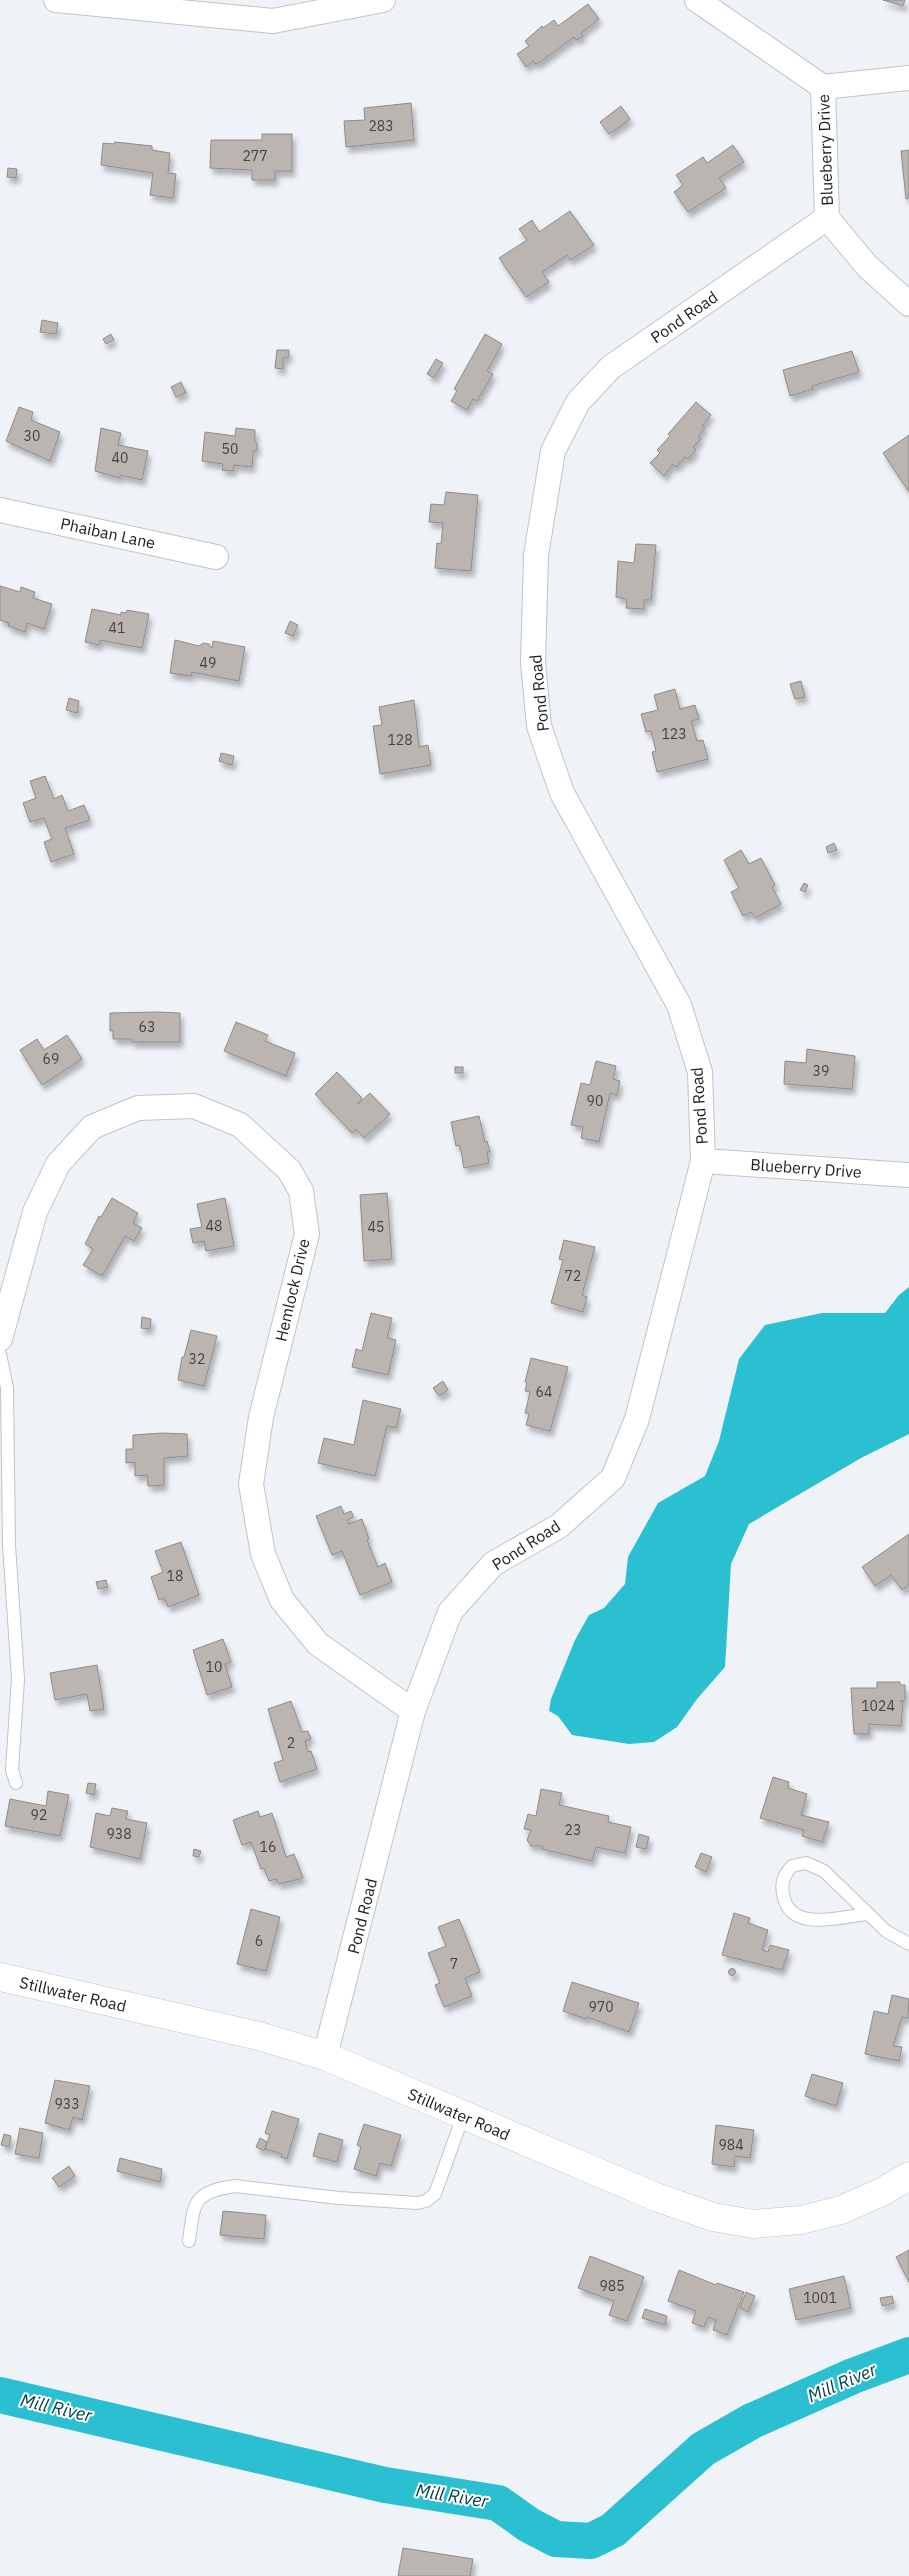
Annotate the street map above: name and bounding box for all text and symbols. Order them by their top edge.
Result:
street label: Blueberry Drive [813,94,837,206]
house number: 283 [368,117,394,135]
house number: 277 [242,147,268,165]
street label: Pond Road [647,287,721,347]
house number: 30 [24,427,40,445]
house number: 50 [222,440,238,458]
house number: 40 [112,449,128,467]
street label: Phaiban Lane [59,513,157,553]
house number: 41 [109,619,125,637]
house number: 49 [200,654,216,672]
street label: Pond Road [525,654,553,732]
house number: 123 [661,725,687,743]
house number: 128 [387,731,413,749]
house number: 63 [139,1018,155,1036]
house number: 69 [43,1050,59,1068]
house number: 39 [813,1062,829,1080]
street label: Pond Road [686,1067,712,1145]
house number: 90 [587,1092,603,1110]
street label: Blueberry Drive [750,1154,863,1182]
house number: 48 [206,1217,222,1235]
house number: 45 [368,1218,384,1236]
street label: Hemlock Drive [270,1237,314,1343]
house number: 72 [565,1267,581,1285]
house number: 32 [189,1350,205,1368]
house number: 64 [536,1383,552,1401]
street label: Pond Road [488,1516,564,1574]
house number: 18 [167,1567,183,1585]
house number: 10 [206,1658,222,1676]
house number: 1024 [861,1697,895,1715]
house number: 2 [287,1734,295,1752]
house number: 92 [31,1806,47,1824]
house number: 23 [565,1821,581,1839]
house number: 938 [106,1825,132,1843]
house number: 16 [260,1838,276,1856]
street label: Pond Road [343,1876,381,1956]
house number: 6 [255,1932,263,1950]
house number: 7 [450,1955,458,1973]
street label: Stillwater Road [18,1972,128,2016]
house number: 970 [588,1998,614,2016]
street label: Stillwater Road [405,2084,513,2144]
house number: 933 [54,2095,80,2113]
house number: 984 [718,2136,744,2154]
house number: 985 [599,2277,625,2295]
house number: 1001 [803,2289,837,2307]
water label: Mill River [804,2358,880,2407]
water label: Mill River [18,2388,95,2427]
water label: Mill River [414,2478,490,2513]

